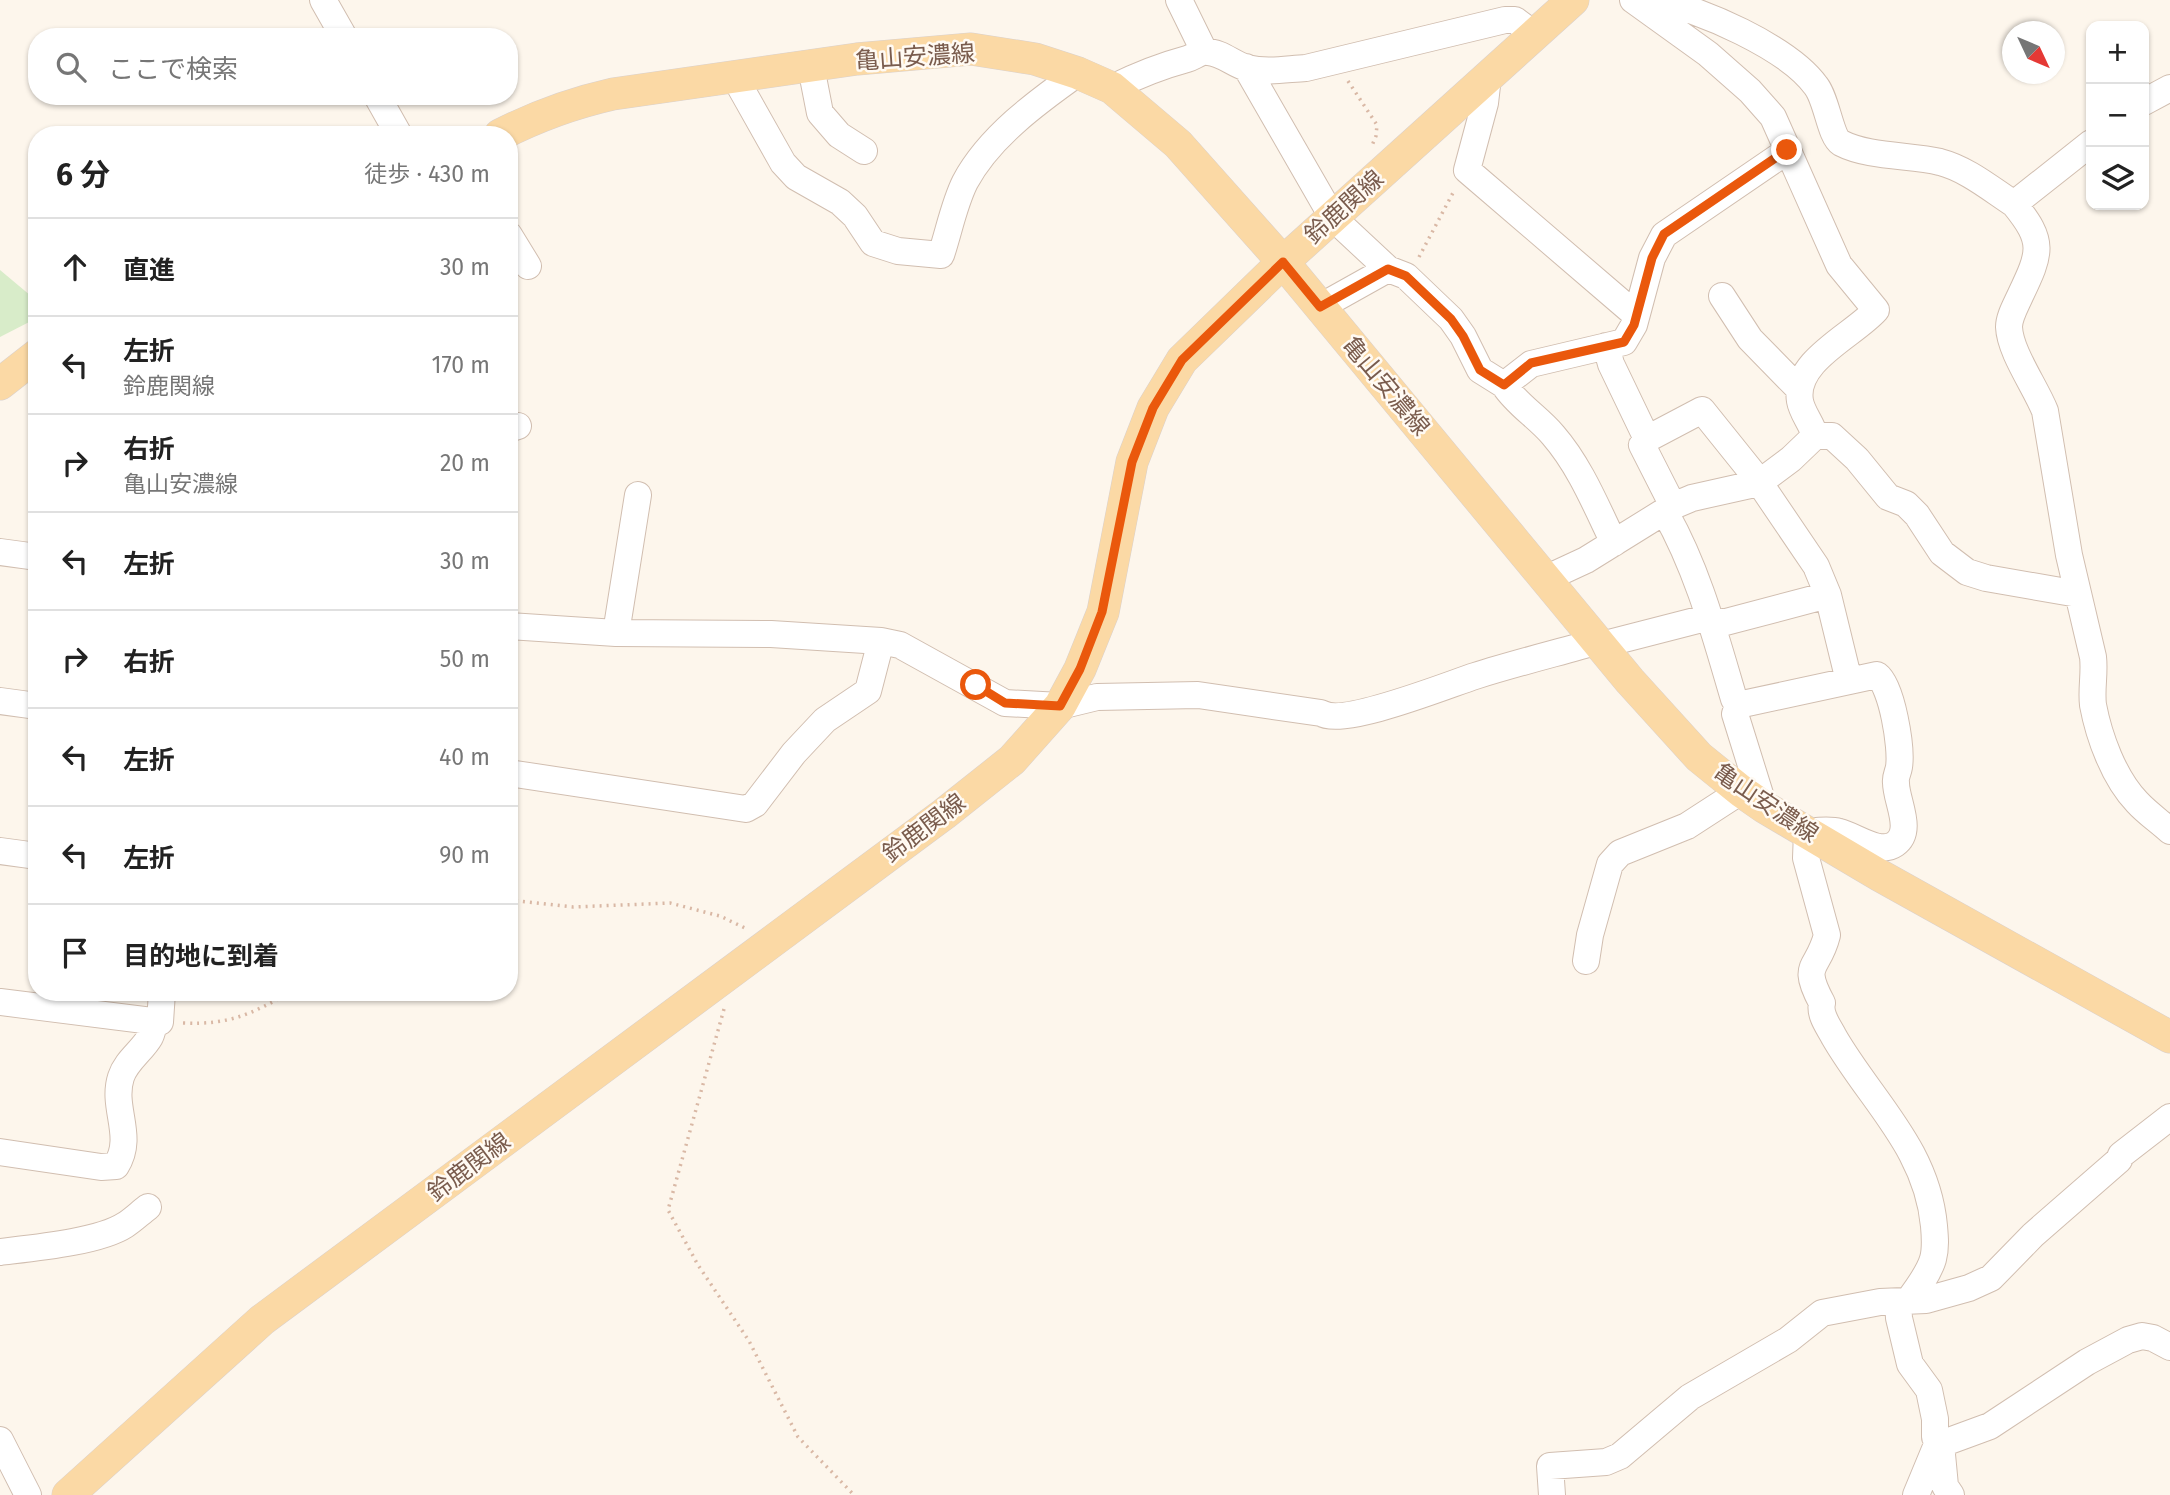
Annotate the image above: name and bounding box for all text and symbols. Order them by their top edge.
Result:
north arrow [2002,21,2065,84]
map controls [2086,21,2149,210]
button: + [2086,21,2149,84]
search box [28,28,518,105]
street label: 亀山安濃線 [854,39,976,75]
icon: search [52,48,90,86]
text: ここで検索 [108,54,238,85]
button: − [2086,84,2149,147]
route end [1771,134,1802,165]
button: layers [2086,147,2149,210]
text: 6 分 [56,157,110,193]
text: 徒歩 · 430 m [364,160,490,188]
street label: 鈴鹿関線 [1299,164,1389,250]
icon: ahead [56,248,94,286]
text: 30 m [440,253,490,281]
text: 直進 [123,255,175,286]
street label: 亀山安濃線 [1337,331,1435,441]
text: 左折 [123,336,175,367]
icon: left [56,346,94,384]
text: 170 m [431,351,490,379]
text: 鈴鹿関線 [123,372,215,400]
text: 右折 [123,434,175,465]
icon: right [56,444,94,482]
text: 20 m [440,449,490,477]
text: 亀山安濃線 [123,470,238,498]
icon: left [56,542,94,580]
text: 30 m [440,547,490,575]
text: 左折 [123,549,175,580]
icon: right [56,640,94,678]
text: 50 m [440,645,490,673]
text: 右折 [123,647,175,678]
route start [960,669,991,700]
icon: left [56,738,94,776]
text: 40 m [439,743,490,771]
text: 左折 [123,745,175,776]
street label: 亀山安濃線 [1708,758,1824,848]
street label: 鈴鹿関線 [877,788,971,868]
icon: left [56,836,94,874]
text: 90 m [439,841,490,869]
text: 左折 [123,843,175,874]
icon: arrive [56,934,94,972]
text: 目的地に到着 [123,941,279,972]
street label: 鈴鹿関線 [422,1127,516,1207]

